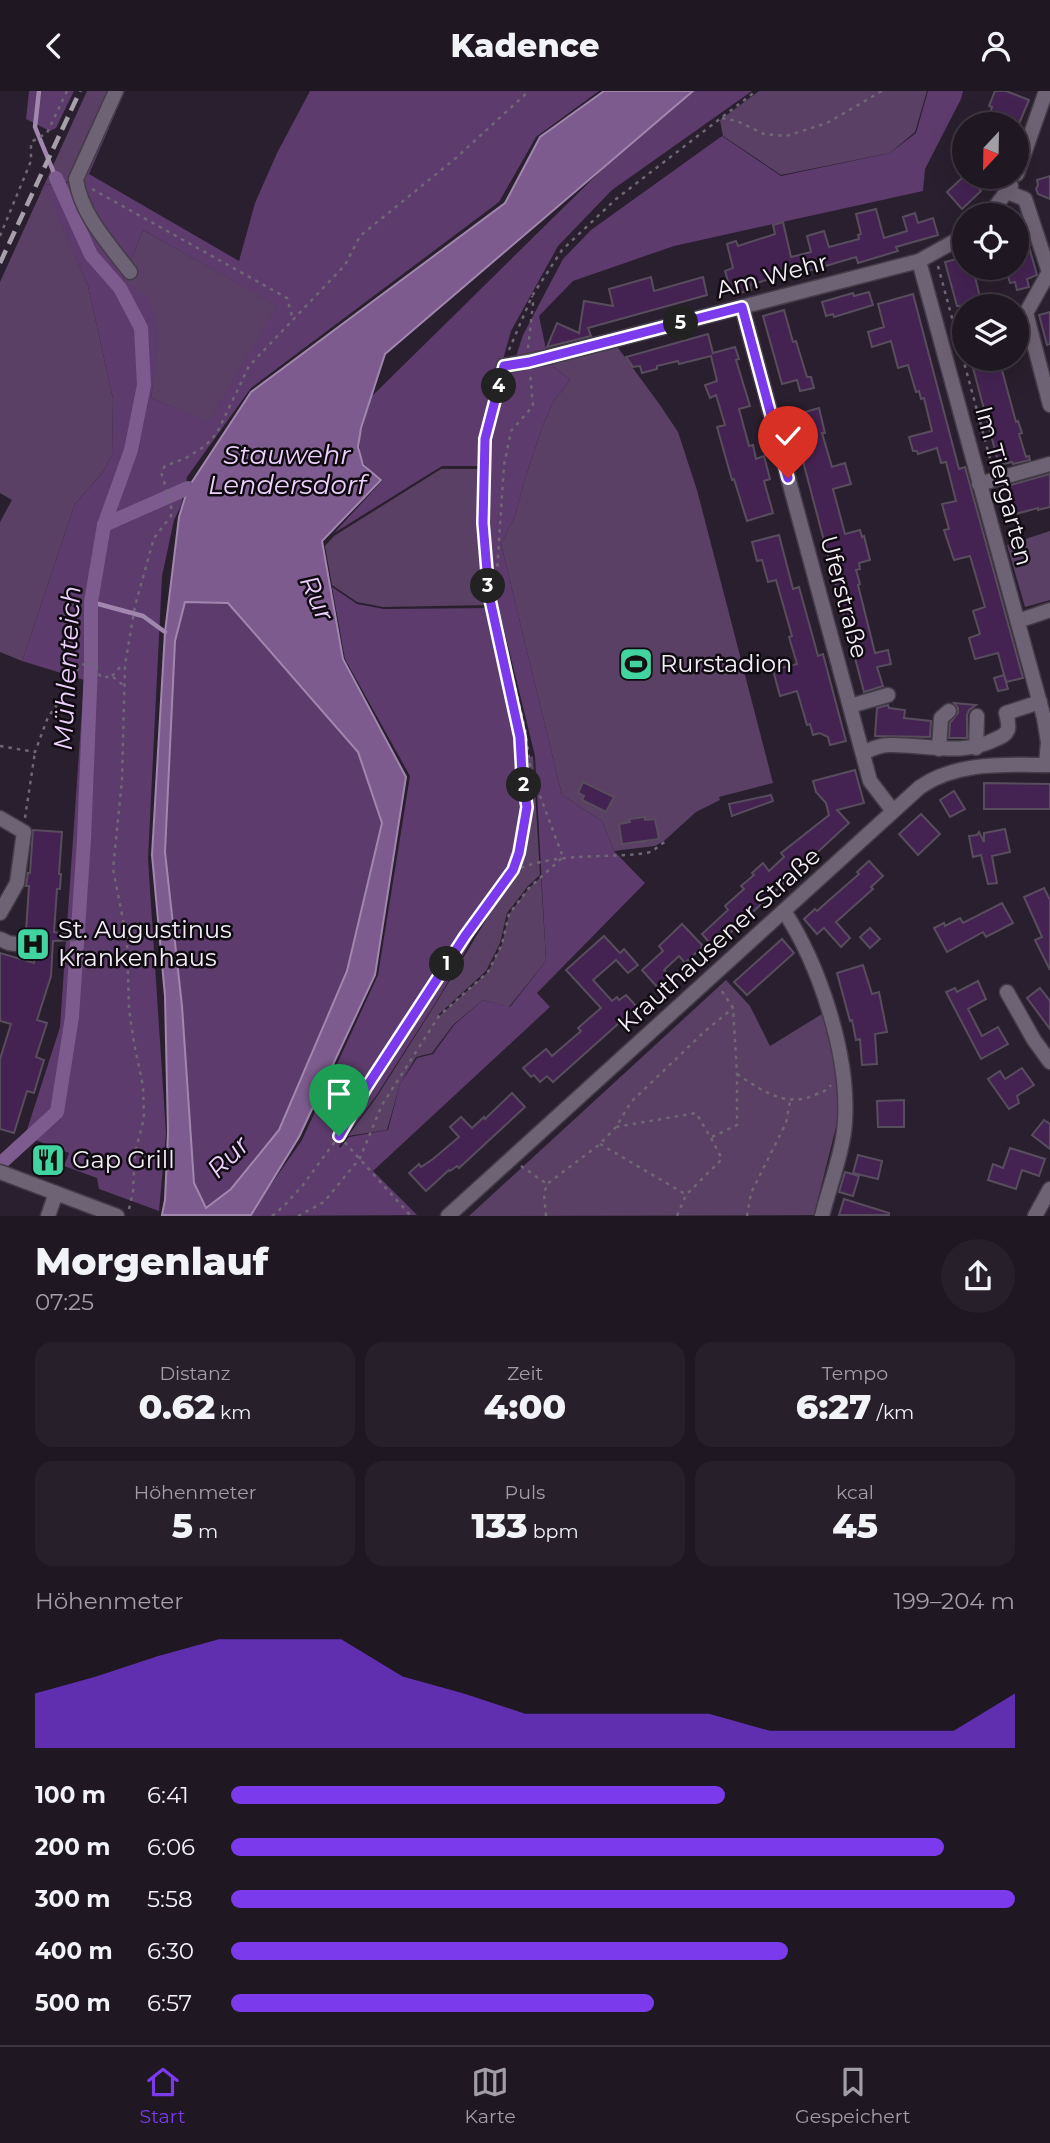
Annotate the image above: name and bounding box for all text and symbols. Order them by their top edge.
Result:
text: Kadence [450,26,600,65]
icon: back [35,27,73,65]
icon: person [977,27,1015,65]
north arrow [952,112,1029,189]
map controls [952,112,1029,371]
button: locate [952,203,1029,280]
street label: Am Wehr [713,247,831,304]
button: layers [952,294,1029,371]
pin: 5 [664,306,698,341]
text: 5 [675,311,686,334]
pin: 4 [482,369,516,403]
text: 4 [492,374,505,397]
street label: Im Tiergarten [969,403,1040,569]
pin [758,406,818,478]
icon: check [769,417,807,455]
water label: Stauwehr Lendersdorf [208,439,370,501]
street label: Uferstraße [814,532,875,661]
pin: 3 [470,568,505,603]
water label: Rur [293,570,341,626]
text: 3 [482,574,493,597]
water label: Mühlenteich [47,585,87,751]
sports icon: Rurstadion [617,645,655,683]
place label: Rurstadion [660,649,792,678]
pin: 2 [506,767,542,803]
text: 2 [518,773,529,796]
street label: Krauthausener Straße [611,841,826,1038]
place label: St. Augustinus Krankenhaus [58,915,232,972]
hospital icon: St. Augustinus Krankenhaus [14,925,52,963]
pin: 1 [430,947,464,981]
text: 1 [443,952,450,975]
pin [309,1064,369,1136]
icon: arrive [320,1075,358,1113]
water label: Rur [200,1129,256,1185]
restaurant icon: Gap Grill [29,1141,67,1179]
place label: Gap Grill [72,1145,175,1174]
text: Morgenlauf [35,1238,268,1285]
button: share [941,1239,1015,1313]
text: 07:25 [35,1288,94,1316]
text: Distanz [159,1362,231,1385]
text: Zeit [507,1362,543,1385]
text: Tempo [822,1362,888,1385]
text: 0.62 [139,1385,215,1428]
text: 4:00 [484,1385,566,1428]
text: 6:27 [796,1385,871,1428]
text: km [215,1401,251,1424]
text: /km [871,1401,914,1424]
text: Höhenmeter [134,1481,256,1504]
text: Puls [505,1481,545,1504]
text: kcal [836,1481,874,1504]
text: 5 [172,1504,193,1547]
text: 133 [471,1504,528,1547]
text: 45 [832,1504,878,1547]
text: m [193,1520,218,1543]
text: bpm [528,1520,579,1543]
text: Höhenmeter [35,1587,183,1615]
text: 199–204 m [893,1587,1015,1615]
text: 100 m [35,1781,106,1809]
text: 6:41 [147,1781,189,1809]
text: 200 m [35,1833,110,1861]
text: 6:06 [147,1833,195,1861]
text: 300 m [35,1885,111,1913]
text: 5:58 [147,1885,193,1913]
text: 400 m [35,1937,113,1965]
text: 6:30 [147,1937,194,1965]
text: 500 m [35,1989,111,2017]
text: 6:57 [147,1989,192,2017]
tab: Start [140,2063,185,2128]
tab: Karte [465,2063,516,2128]
tab: Gespeichert [795,2063,910,2128]

